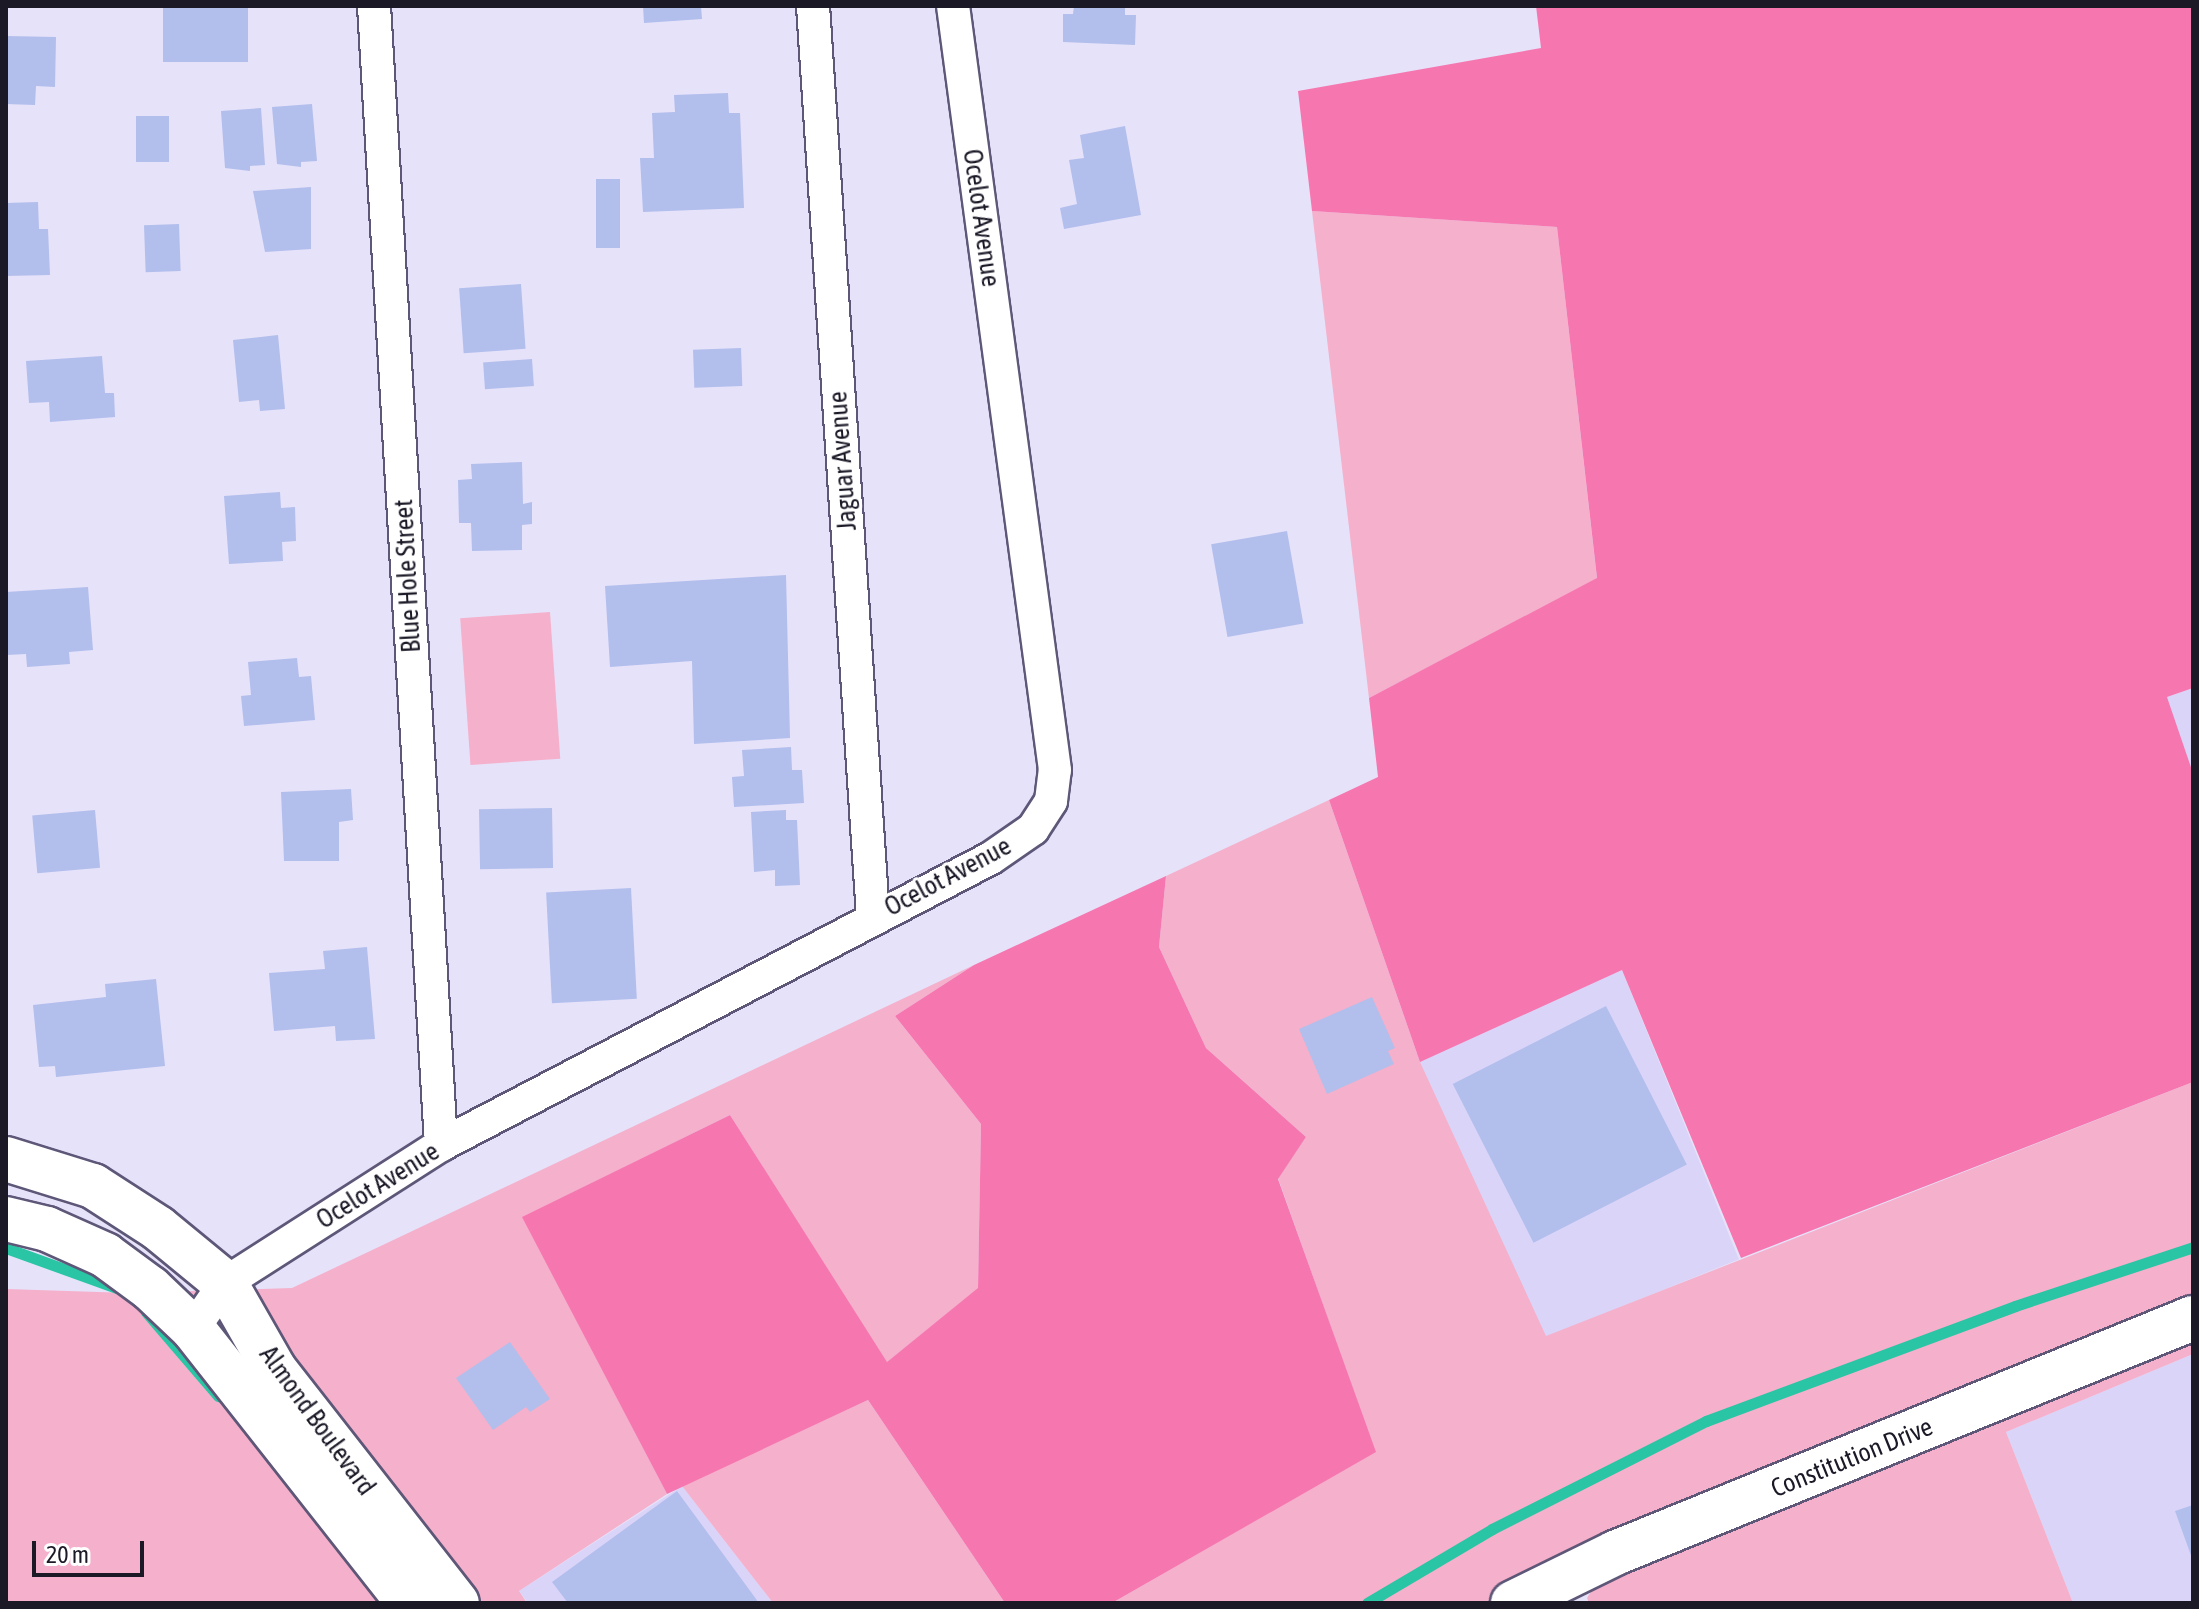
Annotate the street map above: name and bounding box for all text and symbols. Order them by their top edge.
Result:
street label: Ocelot Avenue [956,147,1006,289]
street label: Jaguar Avenue [823,390,863,532]
street label: Blue Hole Street [388,499,428,653]
street label: Ocelot Avenue [880,831,1016,923]
street label: Ocelot Avenue [311,1136,445,1236]
street label: Almond Boulevard [252,1340,382,1502]
street label: Constitution Drive [1767,1411,1937,1505]
scale bar [36,1525,148,1575]
text: 20 m [46,1541,89,1568]

